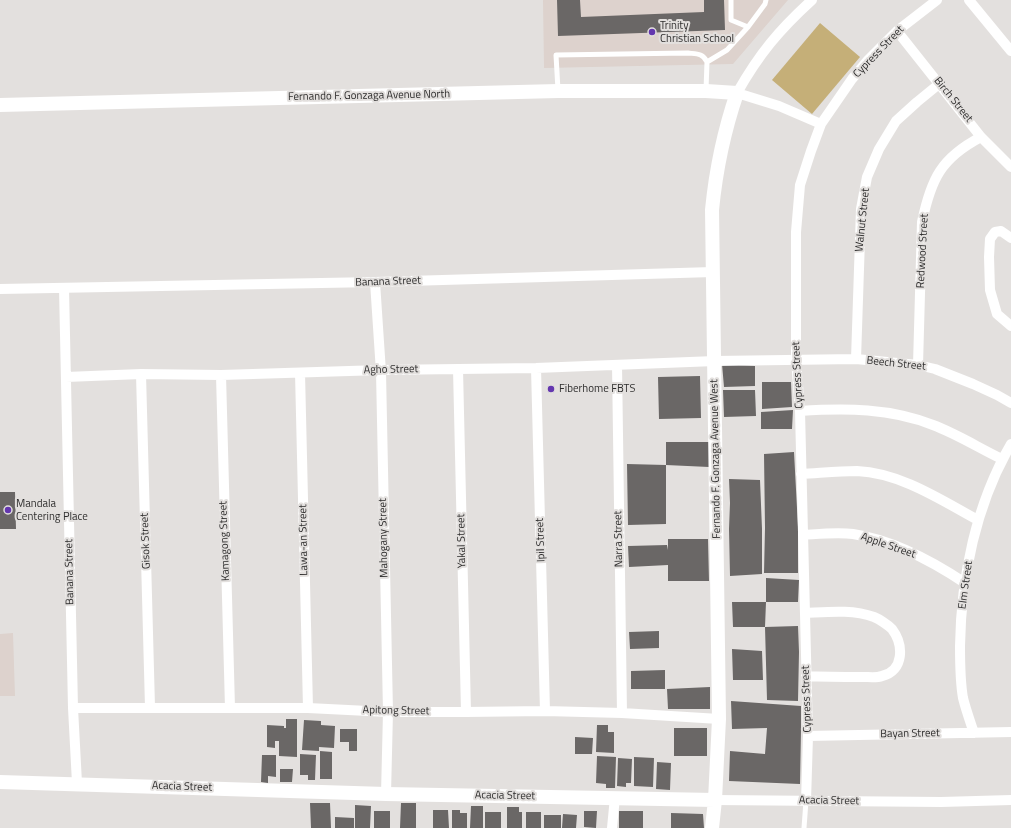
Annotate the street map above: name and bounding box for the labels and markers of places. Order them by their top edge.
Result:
place label: Trinity Christian School [660,19,734,45]
marker: Trinity Christian School [647,27,657,37]
place label: Fiberhome FBTS [559,382,635,396]
marker: Fiberhome FBTS [546,384,556,394]
place label: Mandala Centering Place [16,497,88,523]
marker: Mandala Centering Place [3,505,13,515]

